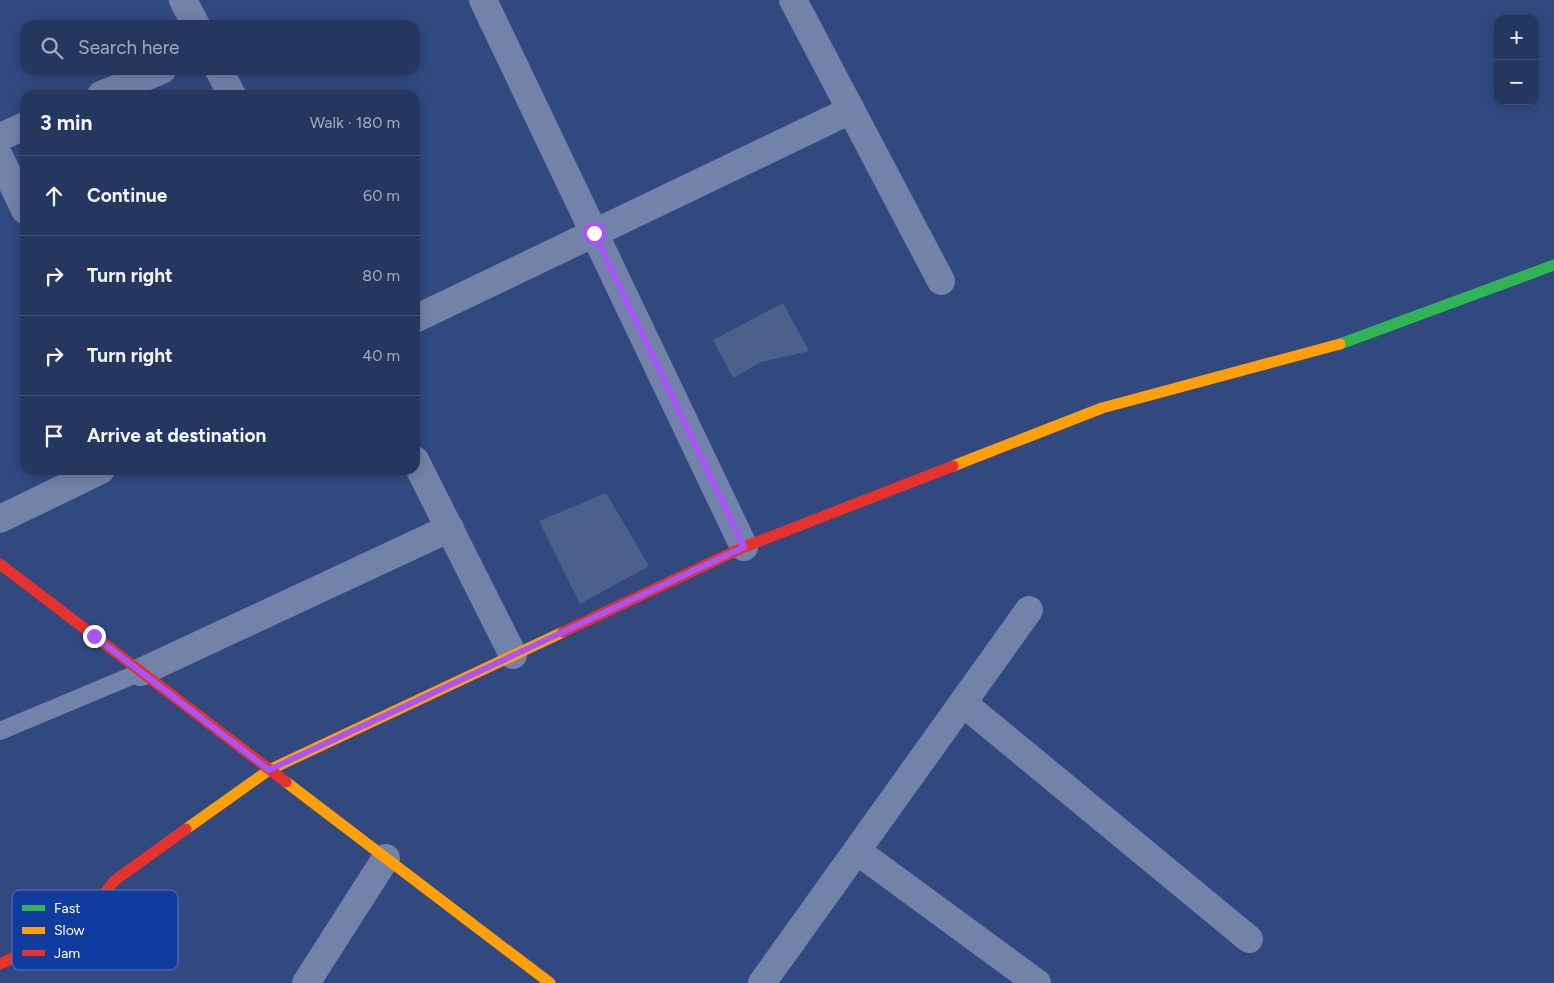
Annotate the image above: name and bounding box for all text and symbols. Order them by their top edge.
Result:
map controls [1494,15,1539,105]
button: + [1494,15,1539,60]
search box [20,20,420,75]
icon: search [38,34,66,62]
text: Search here [78,36,180,59]
button: − [1494,60,1539,105]
text: 3 min [40,110,92,135]
text: Walk · 180 m [310,113,400,132]
icon: ahead [40,182,68,210]
text: Continue [87,184,167,207]
text: 60 m [363,186,400,205]
route start [583,222,606,245]
icon: right [40,262,68,290]
text: Turn right [87,264,173,287]
text: 80 m [362,266,400,285]
icon: right [40,342,68,370]
text: Turn right [87,344,173,367]
text: 40 m [362,346,400,365]
icon: arrive [40,422,68,450]
text: Arrive at destination [87,424,266,447]
route end [83,625,106,648]
legend [12,890,178,970]
text: Fast [54,900,80,917]
text: Slow [54,922,85,939]
text: Jam [54,945,80,962]

